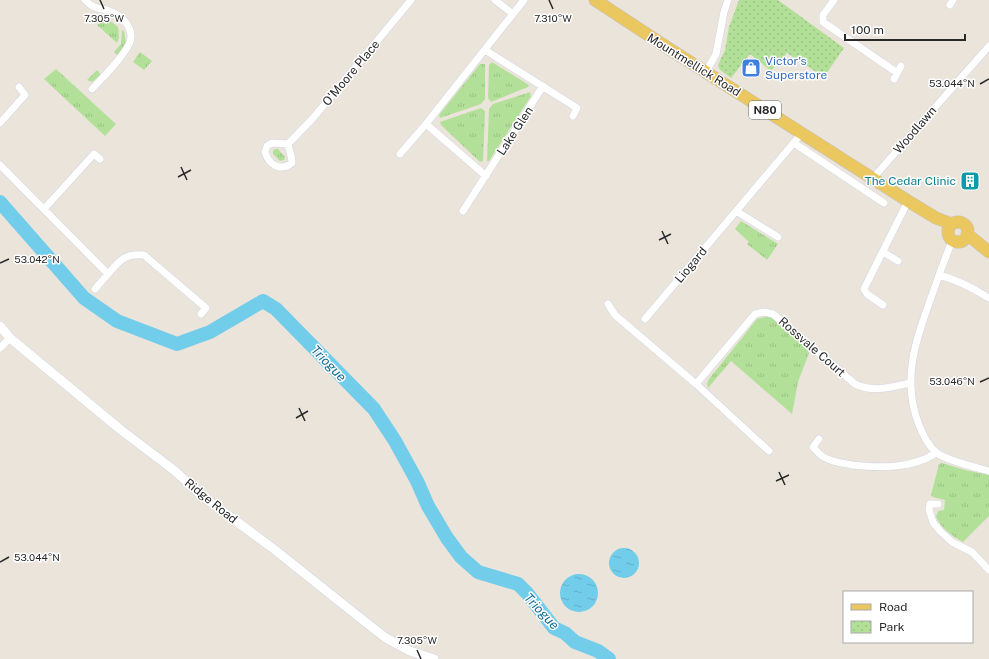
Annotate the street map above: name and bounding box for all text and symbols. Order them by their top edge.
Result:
text: 7.305°W [84,12,124,24]
text: 7.310°W [534,12,572,24]
scale bar [845,16,965,42]
text: 100 m [851,23,884,37]
street label: Mountmellick Road [645,31,743,99]
street label: O'Moore Place [320,37,383,109]
place label: Victor's Superstore [765,54,828,82]
shop icon: Victor's Superstore [740,57,762,79]
text: 53.044°N [929,77,975,89]
road number: N80 [749,101,781,119]
street label: Woodlawn [891,103,939,156]
street label: Lake Glen [494,104,536,158]
building icon: The Cedar Clinic [959,170,981,192]
place label: The Cedar Clinic [865,174,956,188]
street label: Liogard [672,244,710,286]
text: 53.042°N [14,253,60,265]
street label: Rossvale Court [776,314,848,380]
water label: Triogue [308,342,349,384]
text: 53.046°N [929,375,975,387]
street label: Ridge Road [182,476,240,526]
text: 53.044°N [14,551,60,563]
water label: Triogue [521,590,562,633]
legend [843,591,973,643]
text: Road [879,600,907,614]
text: Park [879,620,905,634]
text: 7.305°W [397,634,437,646]

